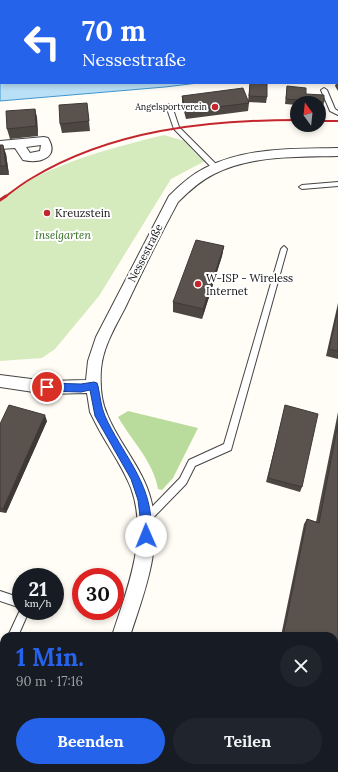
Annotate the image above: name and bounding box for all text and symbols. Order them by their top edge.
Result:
text: 70 m [82,13,146,49]
icon: left [16,16,68,68]
text: Nessestraße [82,48,186,71]
north arrow [290,96,326,132]
map controls [290,96,326,132]
place label: Angelsportverein [134,101,208,112]
marker: Angelsportverein [210,102,220,112]
place label: Kreuzstein [55,206,111,220]
marker: Kreuzstein [42,208,52,218]
street label: Nessestraße [124,221,166,284]
park label: Inselgarten [35,228,91,242]
place label: W-ISP - Wireless Internet [206,271,293,298]
marker: W-ISP - Wireless Internet [193,279,203,289]
pin [30,370,64,404]
icon: arrive [36,376,58,398]
position arrow [125,515,167,557]
speed limit sign: 30 [72,568,124,620]
text: 21 [29,576,47,601]
text: km/h [24,597,52,610]
text: 1 Min. [16,642,84,673]
button: close [280,645,322,687]
text: 90 m · 17:16 [16,673,83,690]
button: Beenden [16,718,165,764]
button: Teilen [173,718,322,764]

